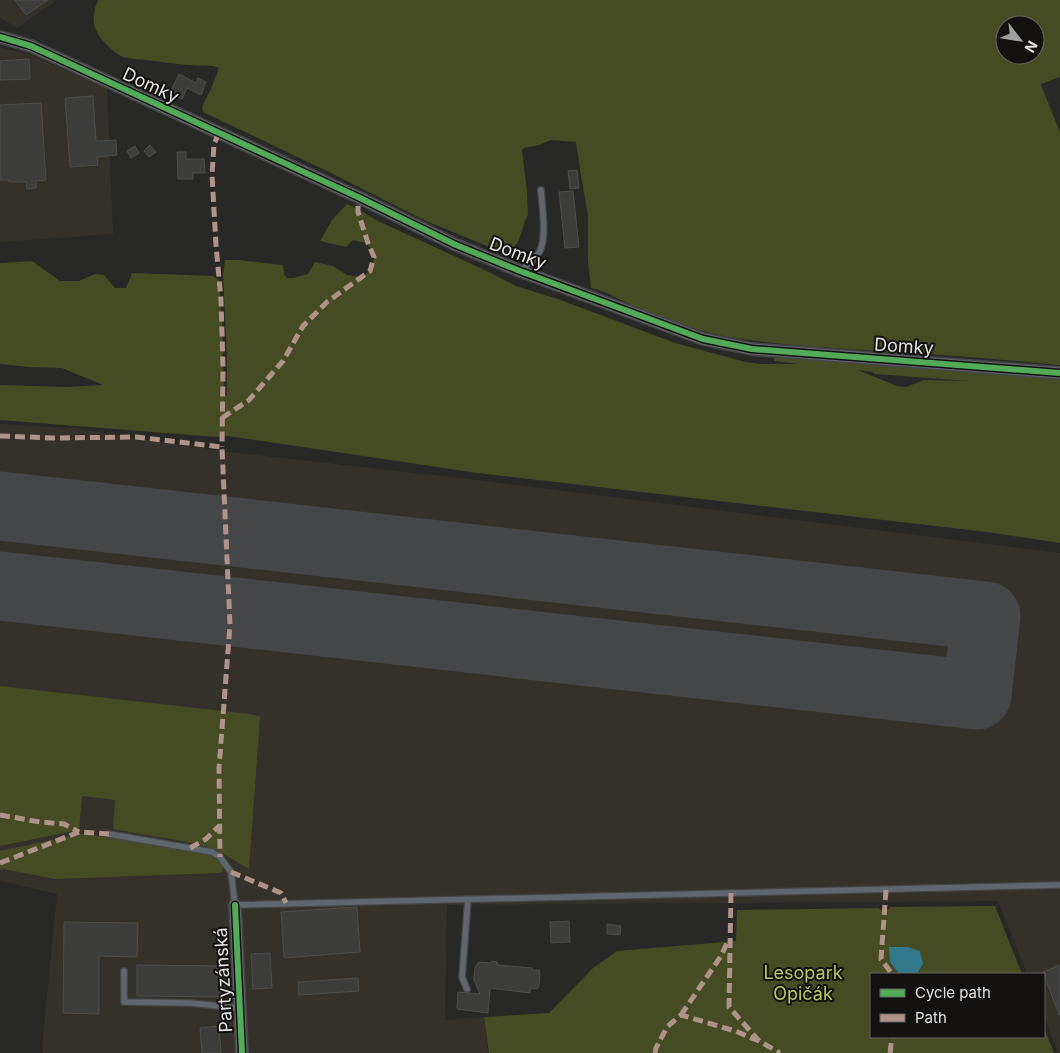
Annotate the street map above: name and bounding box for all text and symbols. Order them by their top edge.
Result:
north arrow [995,15,1045,65]
text: N [1022,38,1042,56]
street label: Domky [120,63,182,107]
street label: Domky [486,233,550,273]
street label: Domky [874,333,934,359]
street label: Partyzánská [210,927,236,1033]
park label: Lesopark Opičák [763,962,843,1004]
legend [870,973,1045,1038]
text: Cycle path [915,983,991,1002]
text: Path [915,1008,947,1027]

